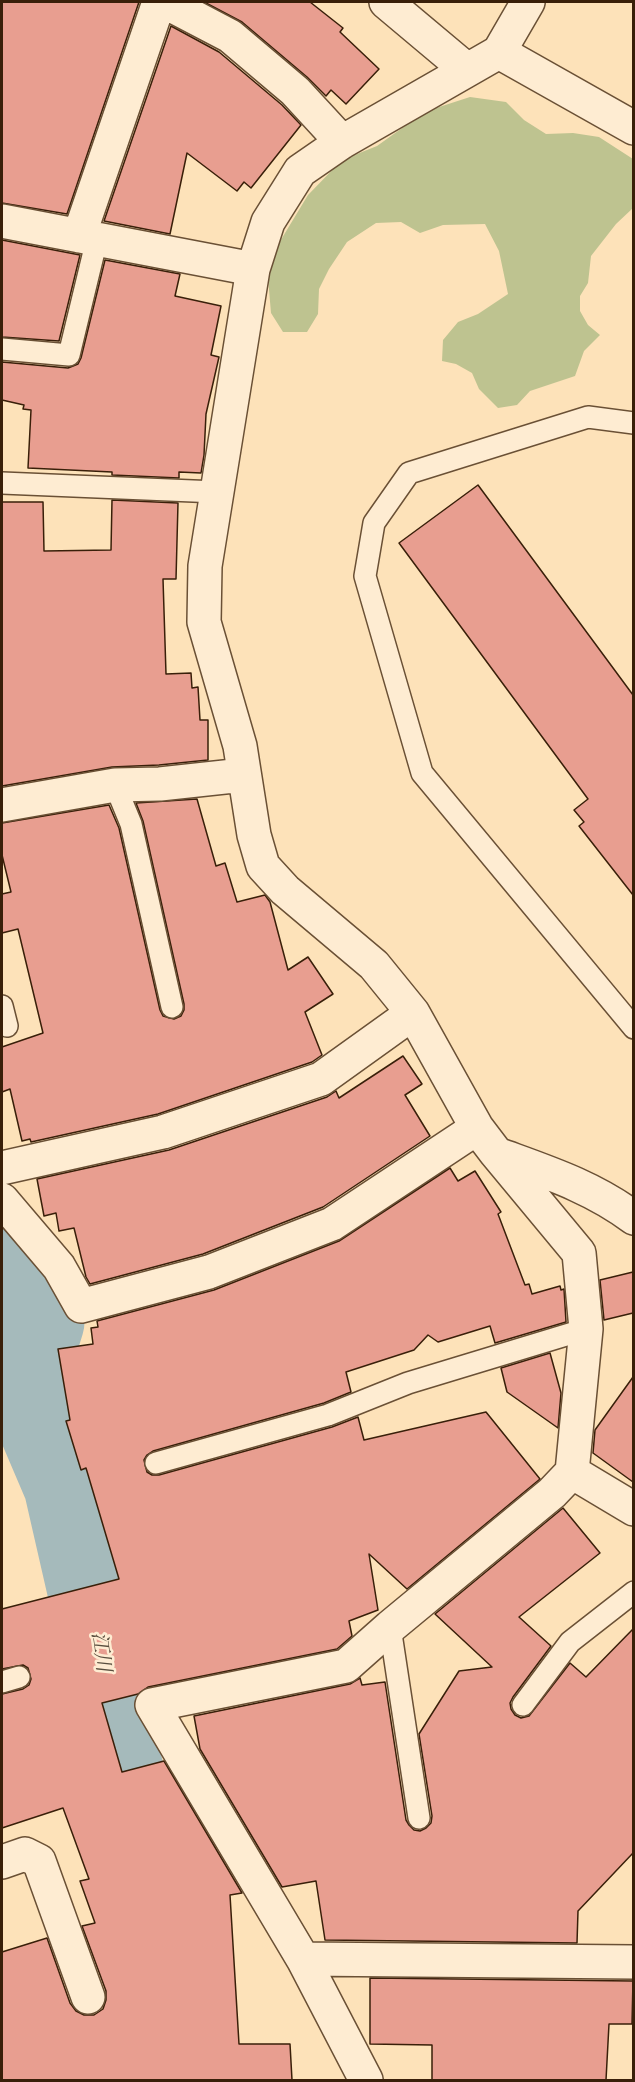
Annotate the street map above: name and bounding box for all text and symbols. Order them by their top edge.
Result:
water label: 江川 [84,1631,114,1673]

